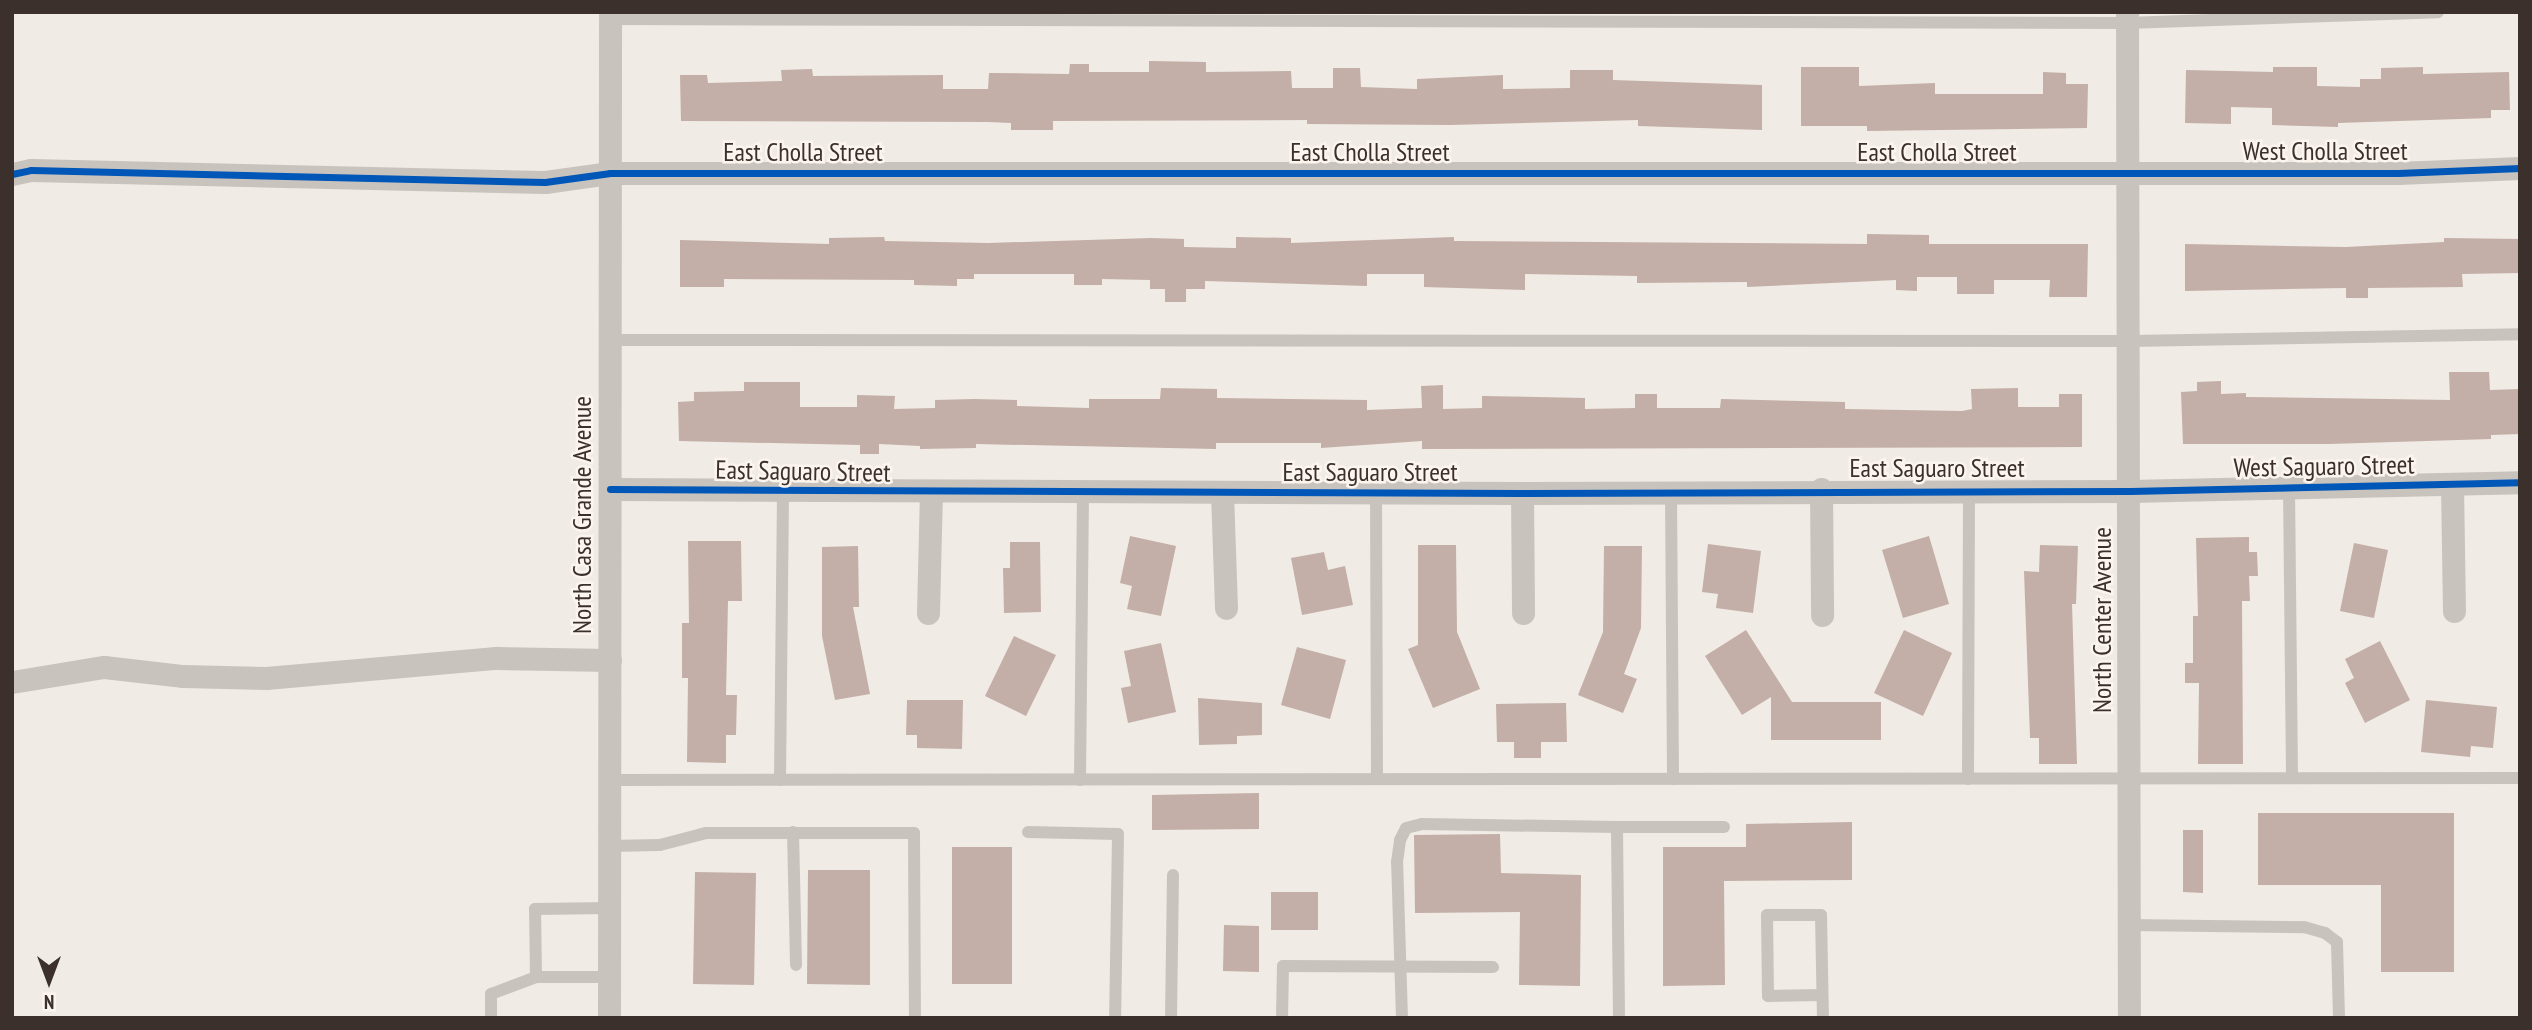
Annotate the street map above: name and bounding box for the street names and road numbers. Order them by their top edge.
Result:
street label: West Cholla Street [2242,135,2408,167]
street label: East Cholla Street [723,136,883,168]
street label: East Cholla Street [1290,136,1450,168]
street label: East Cholla Street [1857,136,2017,168]
street label: North Casa Grande Avenue [566,396,598,634]
street label: West Saguaro Street [2233,449,2415,483]
street label: East Saguaro Street [1849,452,2025,484]
street label: East Saguaro Street [715,454,891,488]
street label: East Saguaro Street [1282,456,1458,488]
street label: North Center Avenue [2086,527,2118,713]

